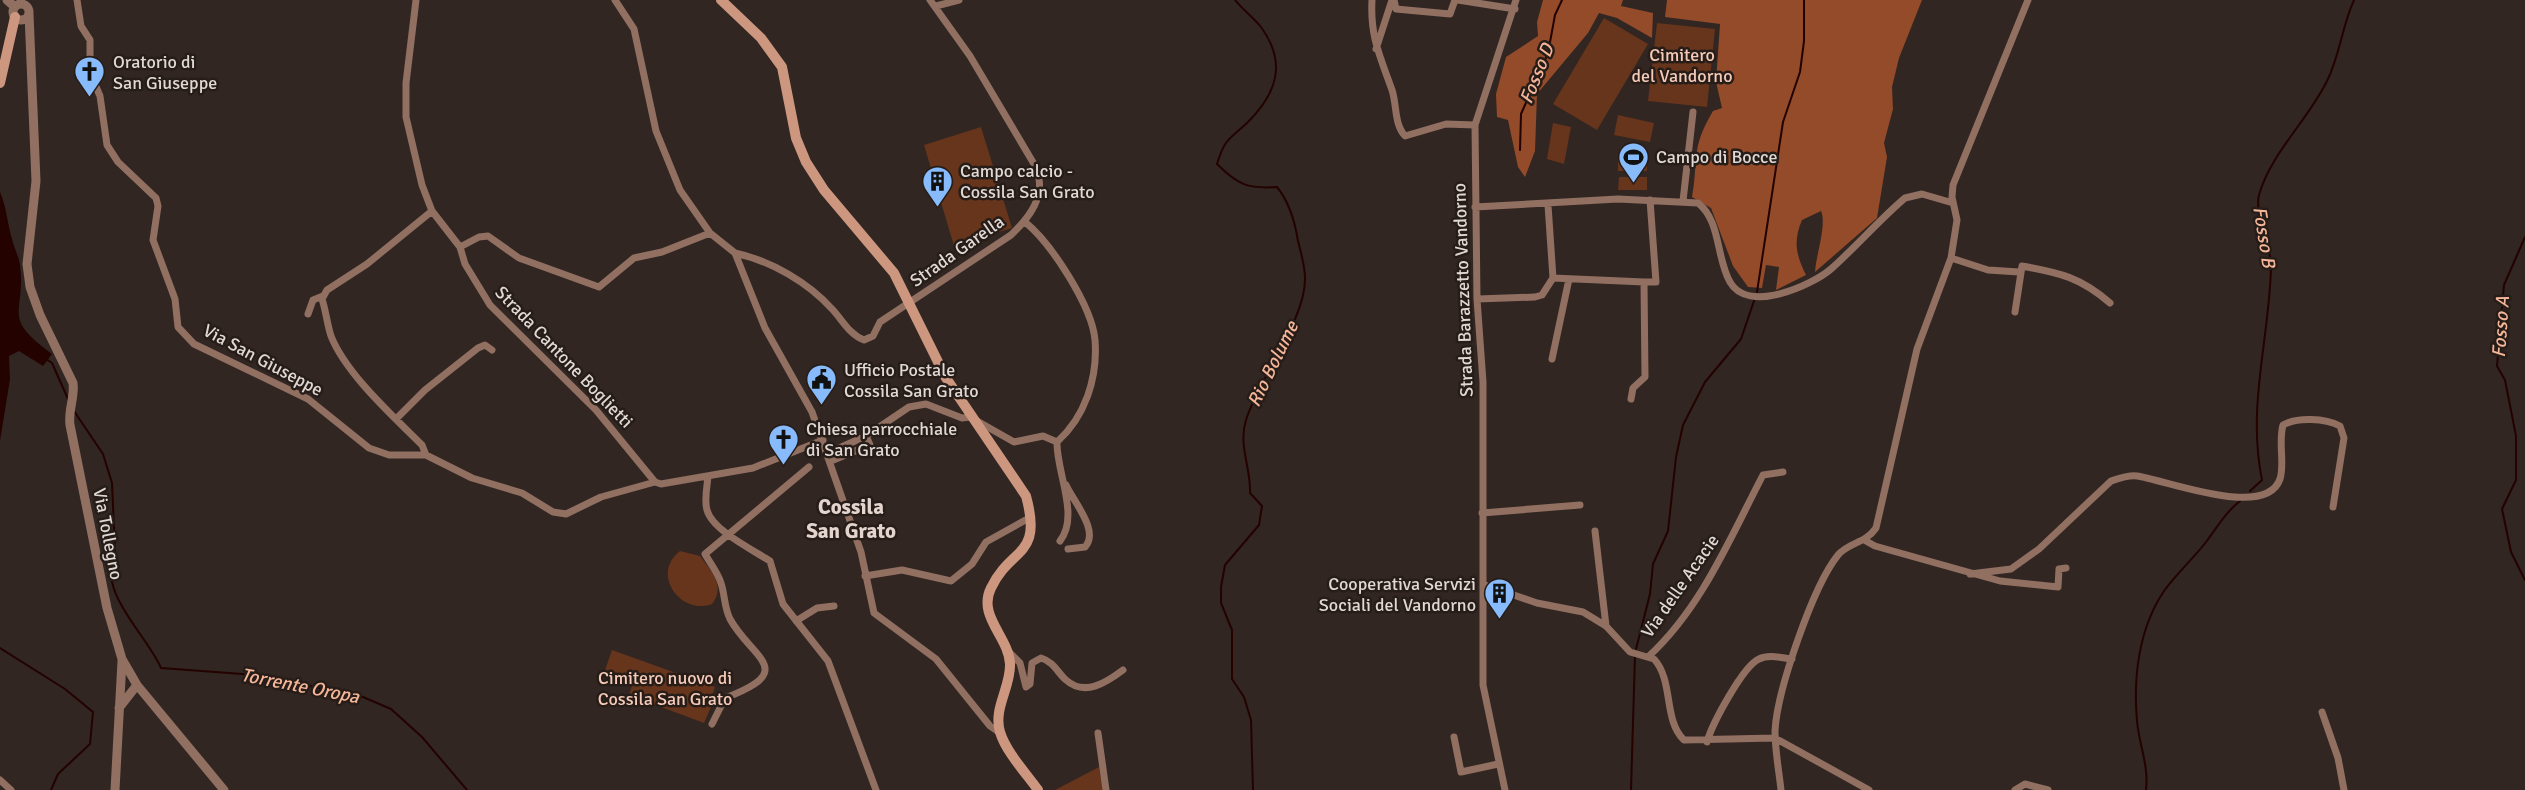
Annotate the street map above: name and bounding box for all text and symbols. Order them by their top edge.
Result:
water label: Fosso D [1514,39,1560,107]
park label: Cimitero del Vandorno [1631,44,1733,87]
place label: Oratorio di San Giuseppe [113,51,217,94]
church icon: Oratorio di San Giuseppe [73,55,107,99]
sports icon: Campo di Bocce [1616,140,1650,184]
place label: Campo di Bocce [1656,146,1777,168]
place label: Campo calcio - Cossila San Grato [960,160,1095,203]
building icon: Campo calcio - Cossila San Grato [920,164,954,208]
street label: Strada Barazzetto Vandorno [1448,183,1478,397]
water label: Fosso B [2247,205,2281,271]
street label: Strada Garella [906,210,1008,292]
street label: Strada Cantone Boglietti [490,281,638,433]
water label: Fosso A [2487,295,2515,359]
water label: Rio Bolume [1242,316,1305,411]
street label: Via San Giuseppe [199,319,327,401]
place label: Ufficio Postale Cossila San Grato [844,359,979,402]
public building icon: Ufficio Postale Cossila San Grato [804,363,838,407]
place label: Chiesa parrocchiale di San Grato [806,418,957,461]
church icon: Chiesa parrocchiale di San Grato [766,422,800,466]
street label: Via Tollegno [88,486,128,582]
district label: Cossila San Grato [806,494,896,544]
street label: Via delle Acacie [1636,530,1724,642]
place label: Cooperativa Servizi Sociali del Vandorno [1319,573,1476,616]
building icon: Cooperativa Servizi Sociali del Vandorno [1482,577,1516,621]
water label: Torrente Oropa [239,663,363,709]
park label: Cimitero nuovo di Cossila San Grato [598,667,732,710]

